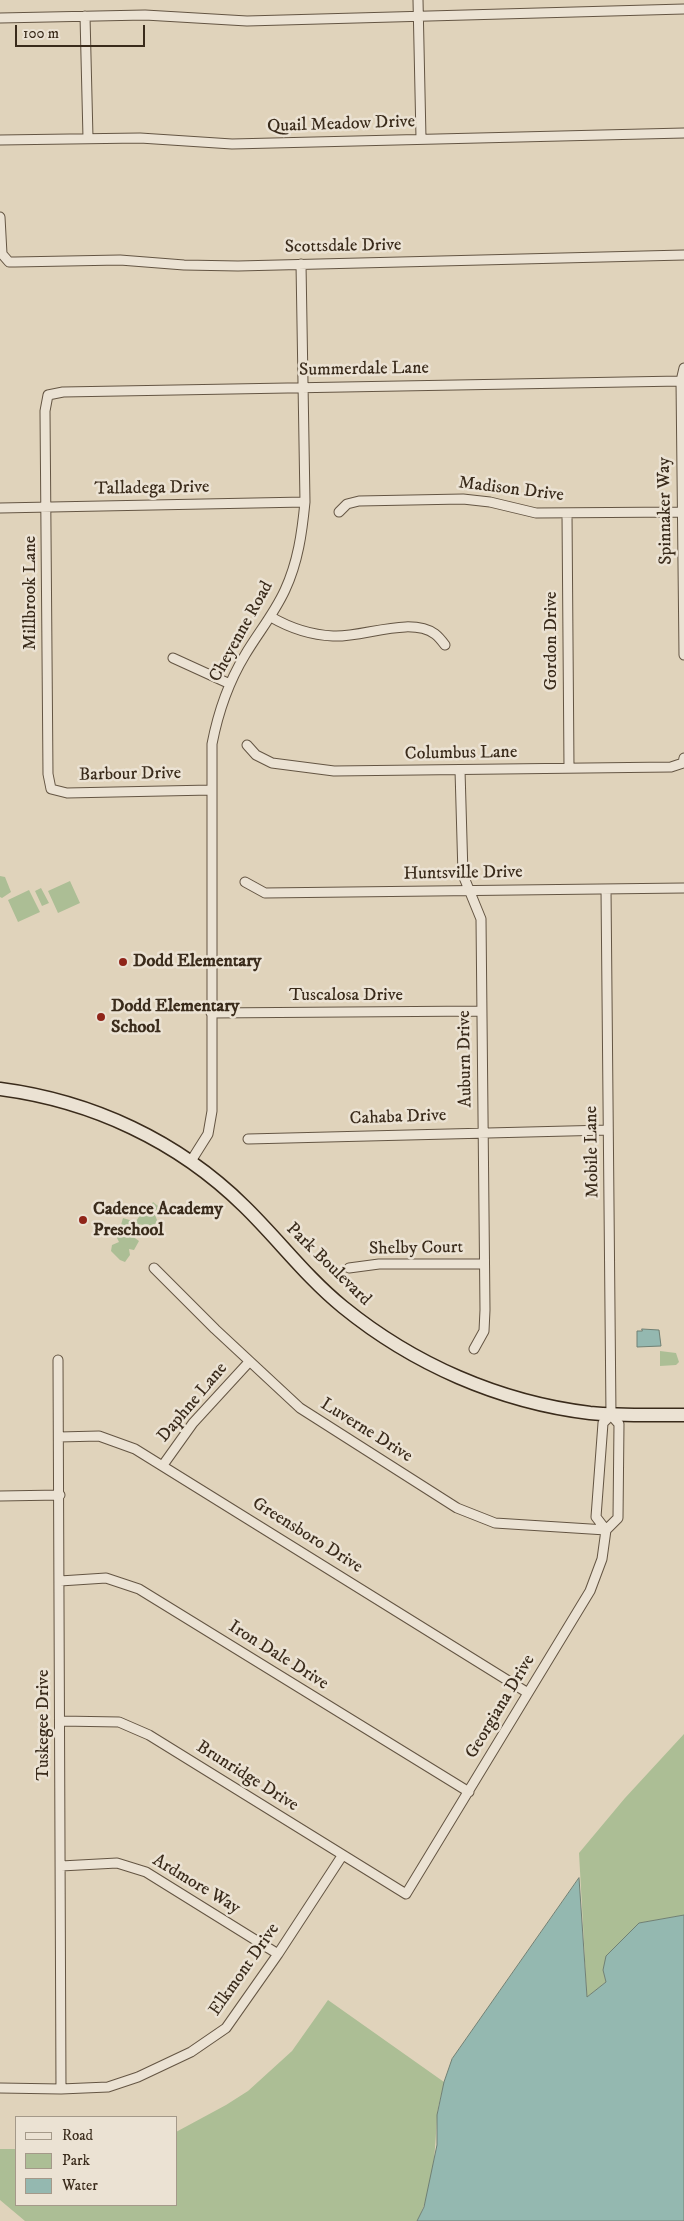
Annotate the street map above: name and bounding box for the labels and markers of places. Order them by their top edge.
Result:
place label: Dodd Elementary [133,951,261,973]
marker: Dodd Elementary [117,956,129,968]
place label: Dodd Elementary School [111,996,239,1038]
marker: Dodd Elementary School [95,1011,107,1023]
place label: Cadence Academy Preschool [93,1199,223,1242]
marker: Cadence Academy Preschool [77,1214,89,1226]

